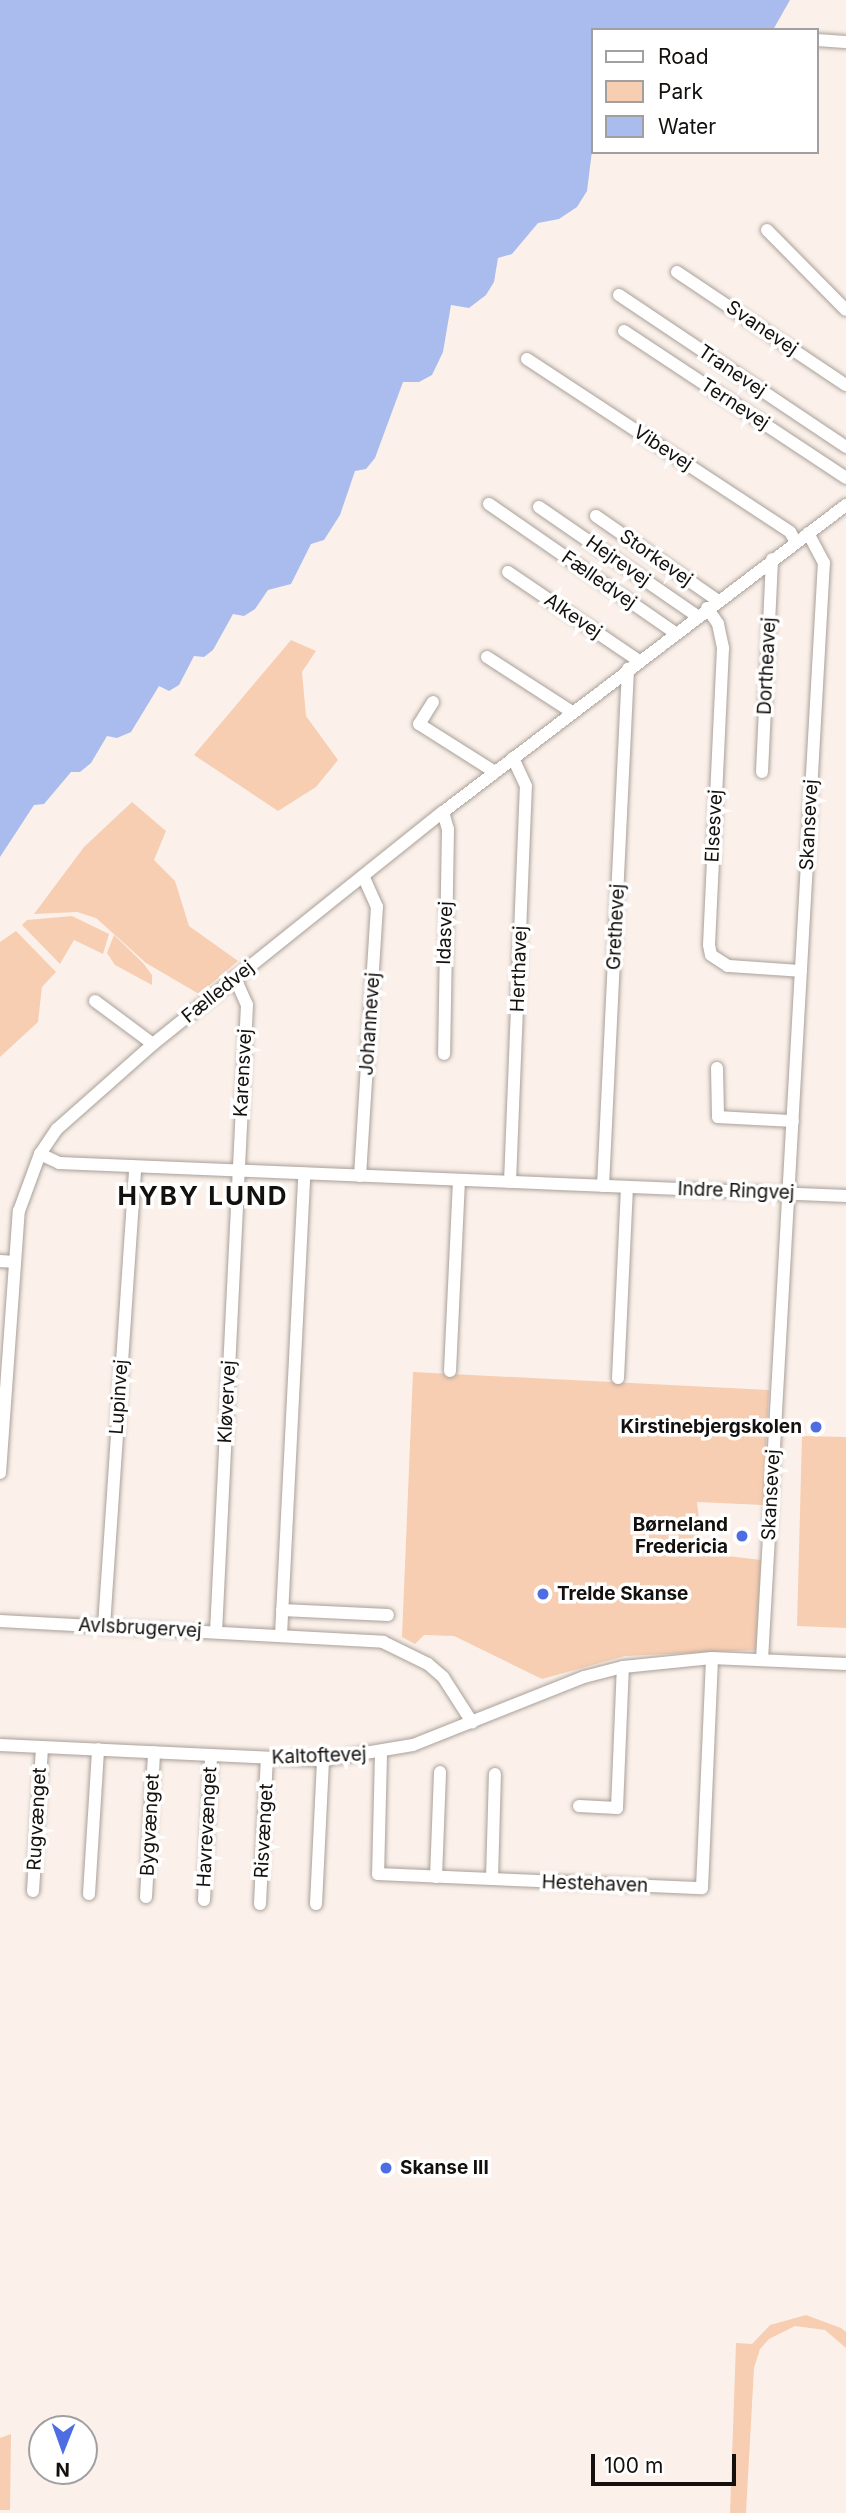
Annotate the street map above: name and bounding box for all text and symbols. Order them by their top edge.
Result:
legend [590,28,818,154]
text: Road [658,44,709,69]
text: Park [658,79,703,104]
text: Water [658,114,716,139]
street label: Svanevej [722,296,802,360]
street label: Tranevej [694,340,770,402]
street label: Ternevej [696,373,774,435]
street label: Vibevej [629,420,697,476]
street label: Storkevej [615,525,697,591]
street label: Hejrevej [581,531,655,591]
street label: Fælledvej [557,546,641,614]
street label: Alkevej [540,589,606,643]
street label: Dortheavej [753,617,781,715]
street label: Skansevej [795,779,823,871]
street label: Elsesvej [701,789,727,863]
street label: Grethevej [602,883,630,971]
street label: Idasvej [433,901,457,965]
street label: Herthavej [506,925,532,1013]
street label: Fælledvej [177,956,259,1028]
street label: Johannevej [355,972,385,1076]
street label: Karensvej [229,1028,257,1118]
street label: Indre Ringvej [677,1178,795,1204]
district label: HYBY LUND [119,1180,287,1212]
street label: Lupinvej [105,1359,133,1435]
street label: Kløvervej [213,1360,241,1444]
place label: Kirstinebjergskolen [621,1416,802,1438]
marker: Kirstinebjergskolen [808,1419,824,1435]
street label: Skansevej [757,1449,785,1541]
place label: Børneland Fredericia [633,1514,728,1558]
marker: Børneland Fredericia [734,1528,750,1544]
place label: Trelde Skanse [557,1583,688,1605]
marker: Trelde Skanse [535,1586,551,1602]
street label: Avlsbrugervej [78,1613,202,1643]
street label: Kaltoftevej [271,1743,367,1769]
street label: Havrevænget [192,1766,222,1888]
street label: Rugvænget [23,1767,51,1871]
street label: Bygvænget [136,1773,164,1877]
street label: Risvænget [250,1783,278,1879]
street label: Hestehaven [541,1871,649,1897]
place label: Skanse III [400,2157,489,2179]
marker: Skanse III [378,2160,394,2176]
north arrow [28,2415,98,2485]
scale bar [594,2440,739,2484]
text: 100 m [604,2453,663,2478]
text: N [55,2458,70,2481]

